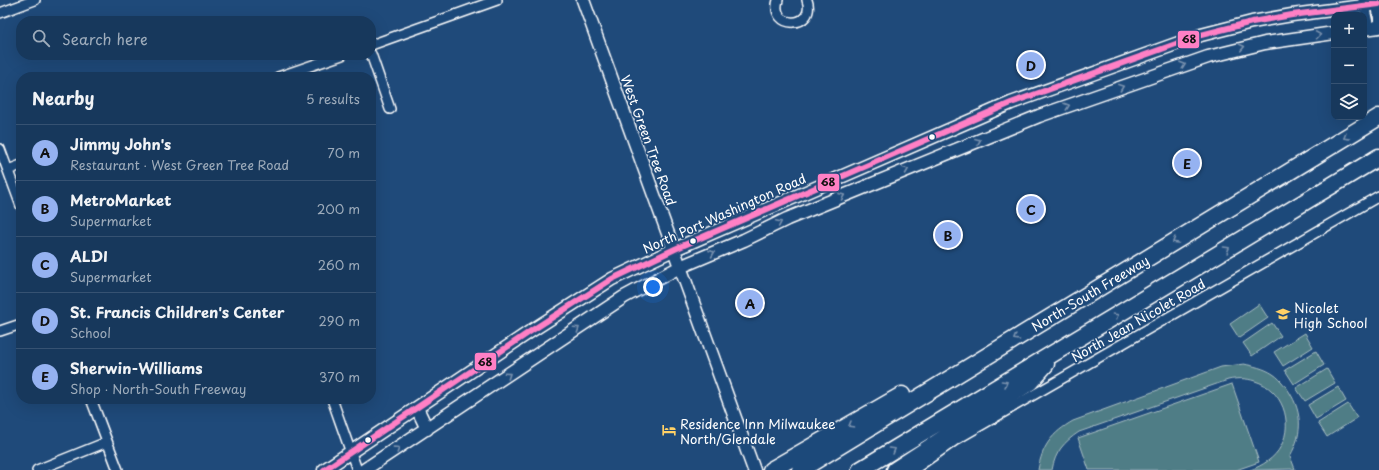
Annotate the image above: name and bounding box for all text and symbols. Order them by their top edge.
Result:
map controls [1331,12,1367,120]
button: + [1331,12,1367,48]
search box [16,16,376,60]
icon: search [30,27,52,49]
text: Search here [62,27,148,50]
line badge: 68 [1177,30,1200,49]
text: 68 [1182,30,1196,47]
one-way arrow [1315,31,1321,40]
one-way arrow [1239,44,1245,52]
button: − [1331,48,1367,84]
pin: D [1018,50,1044,80]
one-way arrow [1180,62,1187,70]
street label: West Green Tree Road [617,72,681,208]
one-way arrow [1117,84,1124,92]
button: layers [1331,84,1367,120]
text: Nearby [32,85,94,111]
text: 5 results [306,89,360,108]
one-way arrow [1063,103,1070,111]
text: Jimmy John's [70,132,171,155]
unlabelled marker [927,132,937,142]
one-way arrow [1343,133,1350,140]
one-way arrow [975,137,982,145]
text: A [40,143,50,162]
text: 70 m [327,143,360,162]
pin: E [1174,148,1200,178]
text: Restaurant · West Green Tree Road [70,155,289,174]
one-way arrow [902,167,910,175]
street label: North Port Washington Road [639,168,809,258]
line badge: 68 [817,173,840,192]
text: 68 [821,173,835,190]
text: MetroMarket [70,188,171,211]
one-way arrow [837,193,845,201]
pin: C [1018,194,1044,224]
text: B [41,199,49,218]
text: 200 m [317,199,360,218]
text: Supermarket [70,211,152,230]
one-way arrow [774,220,782,228]
pin: B [935,220,961,250]
unlabelled marker [688,236,698,246]
one-way arrow [1172,237,1179,244]
text: ALDI [70,244,108,267]
one-way arrow [1223,247,1230,254]
one-way arrow [709,250,716,258]
street label: North-South Freeway [1028,250,1152,336]
text: C [40,255,50,274]
text: 260 m [318,255,360,274]
text: Supermarket [70,267,152,286]
street label: North Jean Nicolet Road [1067,274,1209,366]
your location [643,277,663,297]
pin: A [737,288,763,318]
place label: Nicolet High School [1294,298,1367,332]
text: St. Francis Children's Center [70,300,285,323]
school or university icon: Nicolet High School [1275,306,1291,322]
text: D [40,311,50,330]
text: 290 m [319,311,360,330]
one-way arrow [1112,314,1119,321]
text: School [70,323,111,342]
one-way arrow [573,326,580,334]
one-way arrow [1013,334,1020,341]
line badge: 68 [474,352,497,371]
text: 68 [478,353,492,370]
text: Sherwin-Williams [70,356,203,379]
text: E [41,367,49,386]
text: 370 m [319,367,360,386]
one-way arrow [503,373,510,380]
text: Shop · North-South Freeway [70,379,246,398]
one-way arrow [1001,381,1008,388]
place label: Residence Inn Milwaukee North/Glendale [680,414,836,448]
one-way arrow [847,420,855,427]
hotel icon: Residence Inn Milwaukee North/Glendale [661,422,677,438]
unlabelled marker [363,435,373,445]
one-way arrow [393,446,400,453]
one-way arrow [889,447,896,454]

